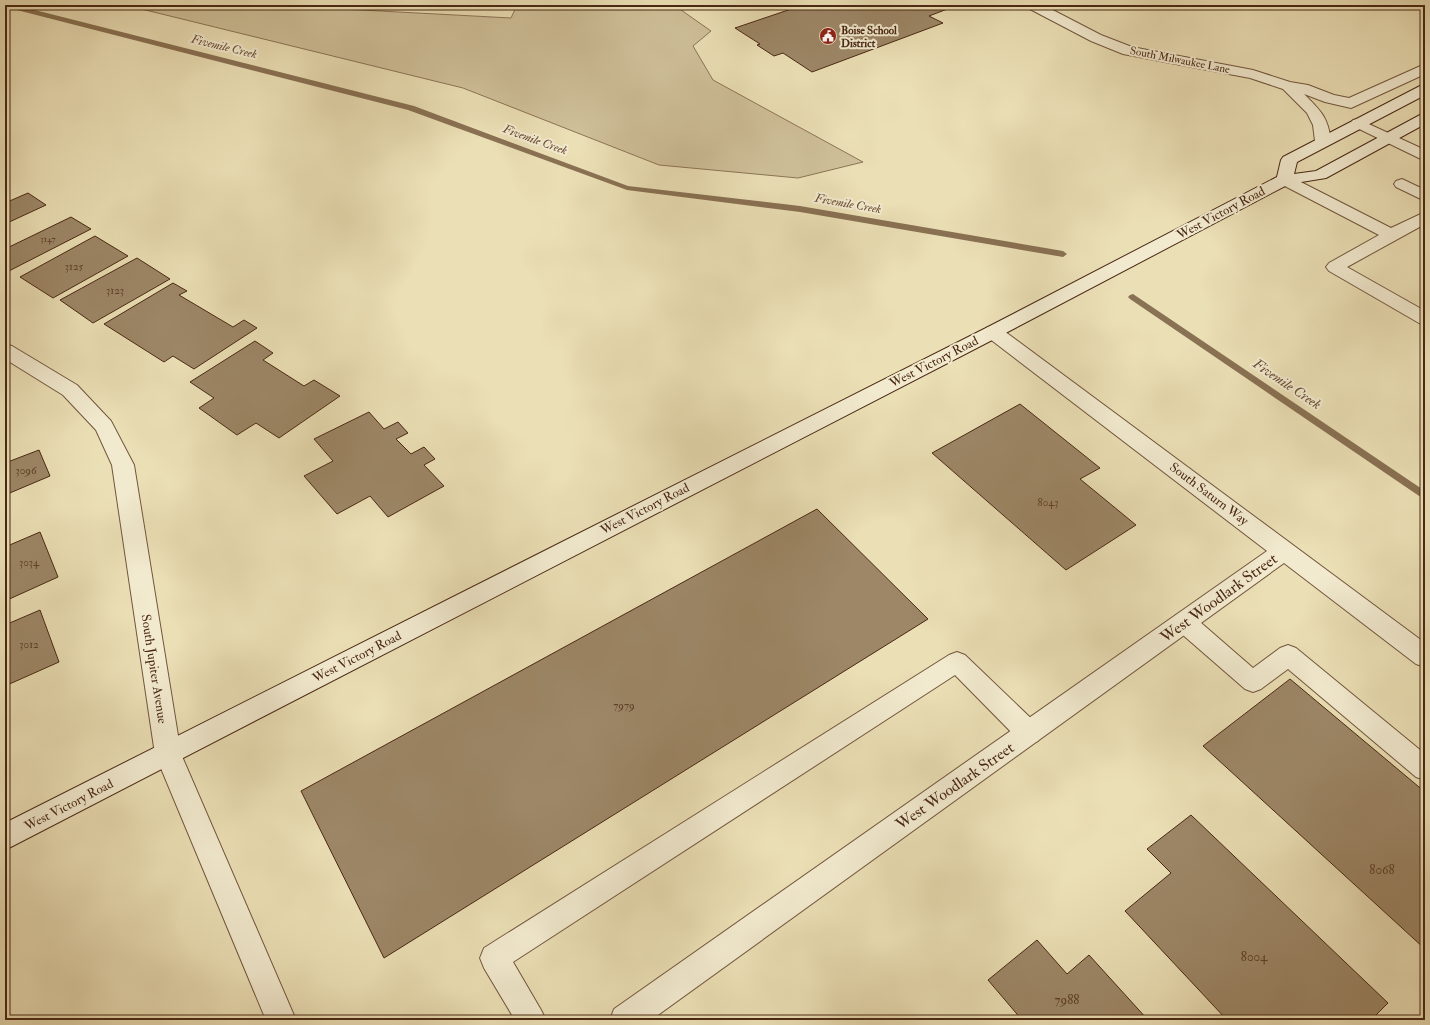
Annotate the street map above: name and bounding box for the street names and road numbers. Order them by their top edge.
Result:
street label: South Milwaukee Lane [1129,44,1231,76]
street label: West Victory Road [1173,183,1269,244]
street label: West Victory Road [886,332,982,393]
street label: South Saturn Way [1166,459,1252,530]
street label: West Victory Road [597,479,693,540]
street label: West Woodlark Street [1156,549,1281,648]
street label: South Jupiter Avenue [136,613,171,725]
street label: West Victory Road [309,627,405,688]
street label: West Woodlark Street [891,738,1018,835]
street label: West Victory Road [21,775,117,836]

